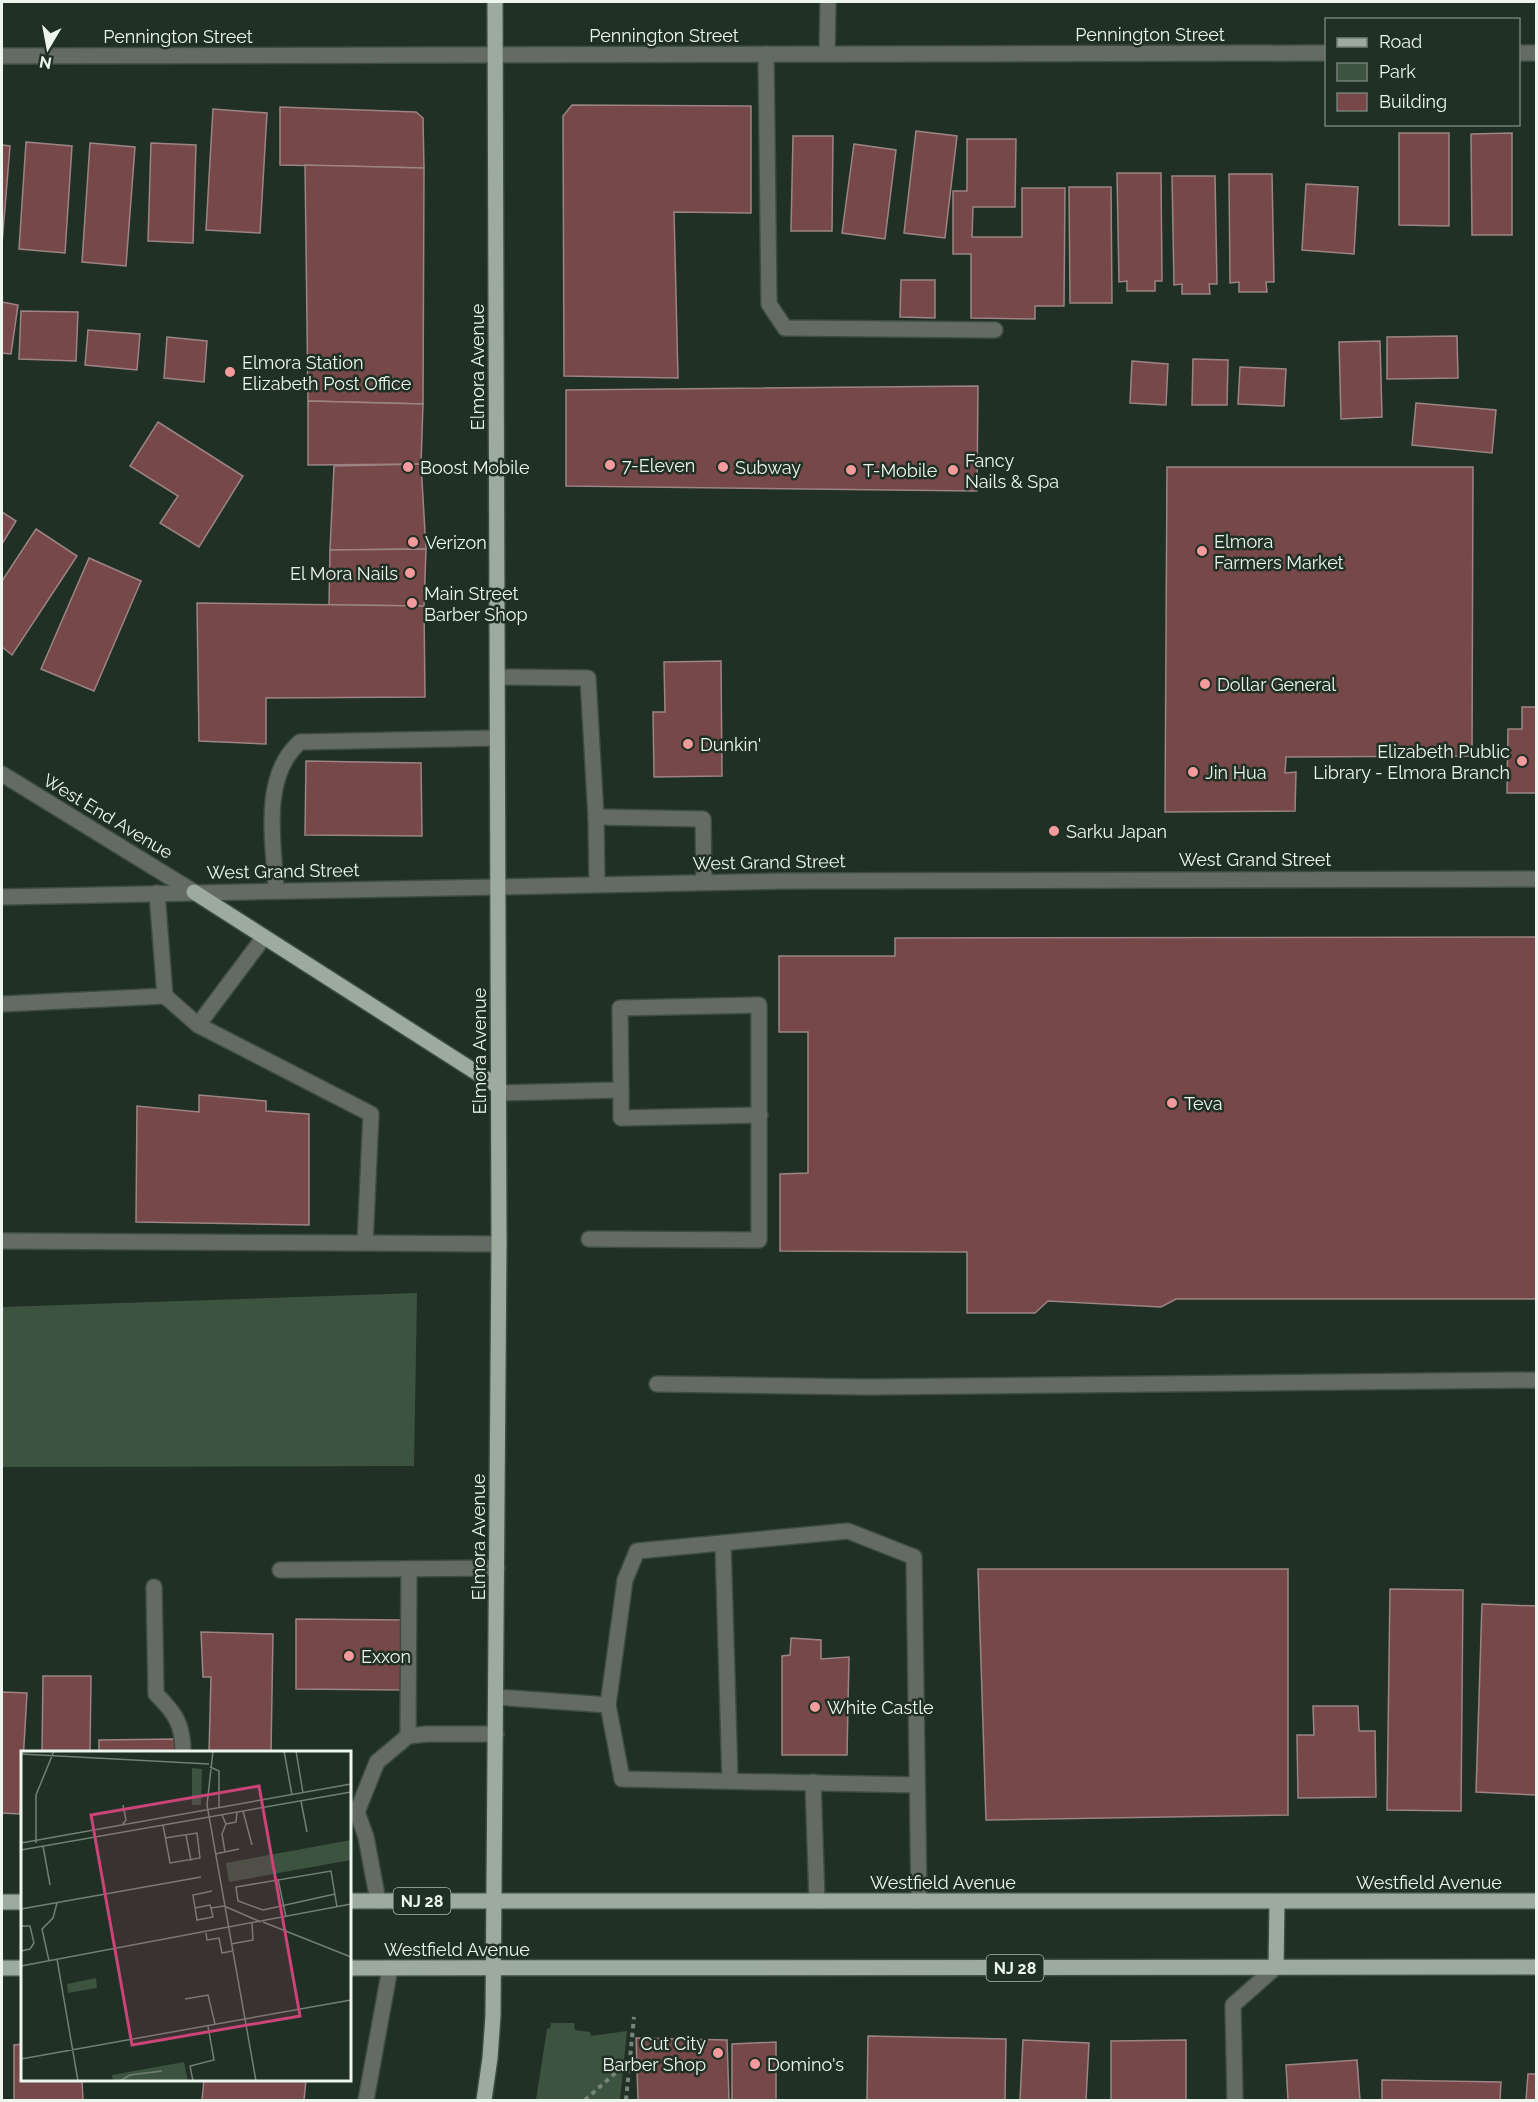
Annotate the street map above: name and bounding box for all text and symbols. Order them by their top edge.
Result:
north arrow [18,18,78,78]
legend [1325,18,1520,126]
street label: Pennington Street [1075,24,1225,45]
street label: Pennington Street [589,25,739,46]
street label: Pennington Street [103,26,253,47]
text: Road [1379,31,1422,52]
text: N [38,52,53,73]
text: Park [1379,61,1416,82]
text: Building [1379,91,1447,112]
street label: Elmora Avenue [467,303,488,430]
place label: Elmora Station Elizabeth Post Office [242,352,412,394]
marker: Elmora Station Elizabeth Post Office [223,365,237,379]
place label: Fancy Nails & Spa [965,450,1059,492]
place label: 7-Eleven [622,455,695,476]
place label: Boost Mobile [420,457,530,478]
place label: Subway [735,457,801,478]
marker: 7-Eleven [603,458,617,472]
marker: Boost Mobile [401,460,415,474]
marker: Subway [716,460,730,474]
place label: T-Mobile [863,460,938,481]
marker: T-Mobile [844,463,858,477]
marker: Fancy Nails & Spa [946,463,960,477]
place label: Elmora Farmers Market [1214,531,1344,573]
place label: Verizon [425,532,487,553]
marker: Verizon [406,535,420,549]
marker: Elmora Farmers Market [1195,544,1209,558]
place label: El Mora Nails [290,563,398,584]
marker: El Mora Nails [403,566,417,580]
place label: Main Street Barber Shop [424,583,528,625]
marker: Main Street Barber Shop [405,596,419,610]
place label: Dollar General [1217,674,1336,695]
marker: Dollar General [1198,677,1212,691]
place label: Dunkin' [700,734,761,755]
marker: Dunkin' [681,737,695,751]
place label: Elizabeth Public Library - Elmora Branch [1313,741,1510,783]
marker: Elizabeth Public Library - Elmora Branch [1515,754,1529,768]
place label: Jin Hua [1205,762,1266,783]
marker: Jin Hua [1186,765,1200,779]
street label: West End Avenue [39,769,177,863]
place label: Sarku Japan [1066,821,1167,842]
marker: Sarku Japan [1047,824,1061,838]
street label: West Grand Street [1179,849,1331,870]
street label: West Grand Street [692,850,846,874]
street label: West Grand Street [206,859,360,883]
street label: Elmora Avenue [469,987,490,1114]
place label: Teva [1184,1093,1222,1114]
marker: Teva [1165,1096,1179,1110]
street label: Elmora Avenue [468,1473,489,1600]
place label: Exxon [361,1646,411,1667]
marker: Exxon [342,1649,356,1663]
place label: White Castle [827,1697,934,1718]
marker: White Castle [808,1700,822,1714]
inset map [21,1751,351,2081]
street label: Westfield Avenue [870,1872,1016,1893]
street label: Westfield Avenue [1356,1872,1502,1893]
road number: NJ 28 [394,1888,450,1914]
street label: Westfield Avenue [384,1939,530,1960]
road number: NJ 28 [986,1955,1044,1981]
place label: Cut City Barber Shop [602,2033,706,2075]
marker: Cut City Barber Shop [711,2046,725,2060]
place label: Domino's [767,2054,844,2075]
marker: Domino's [748,2057,762,2071]

